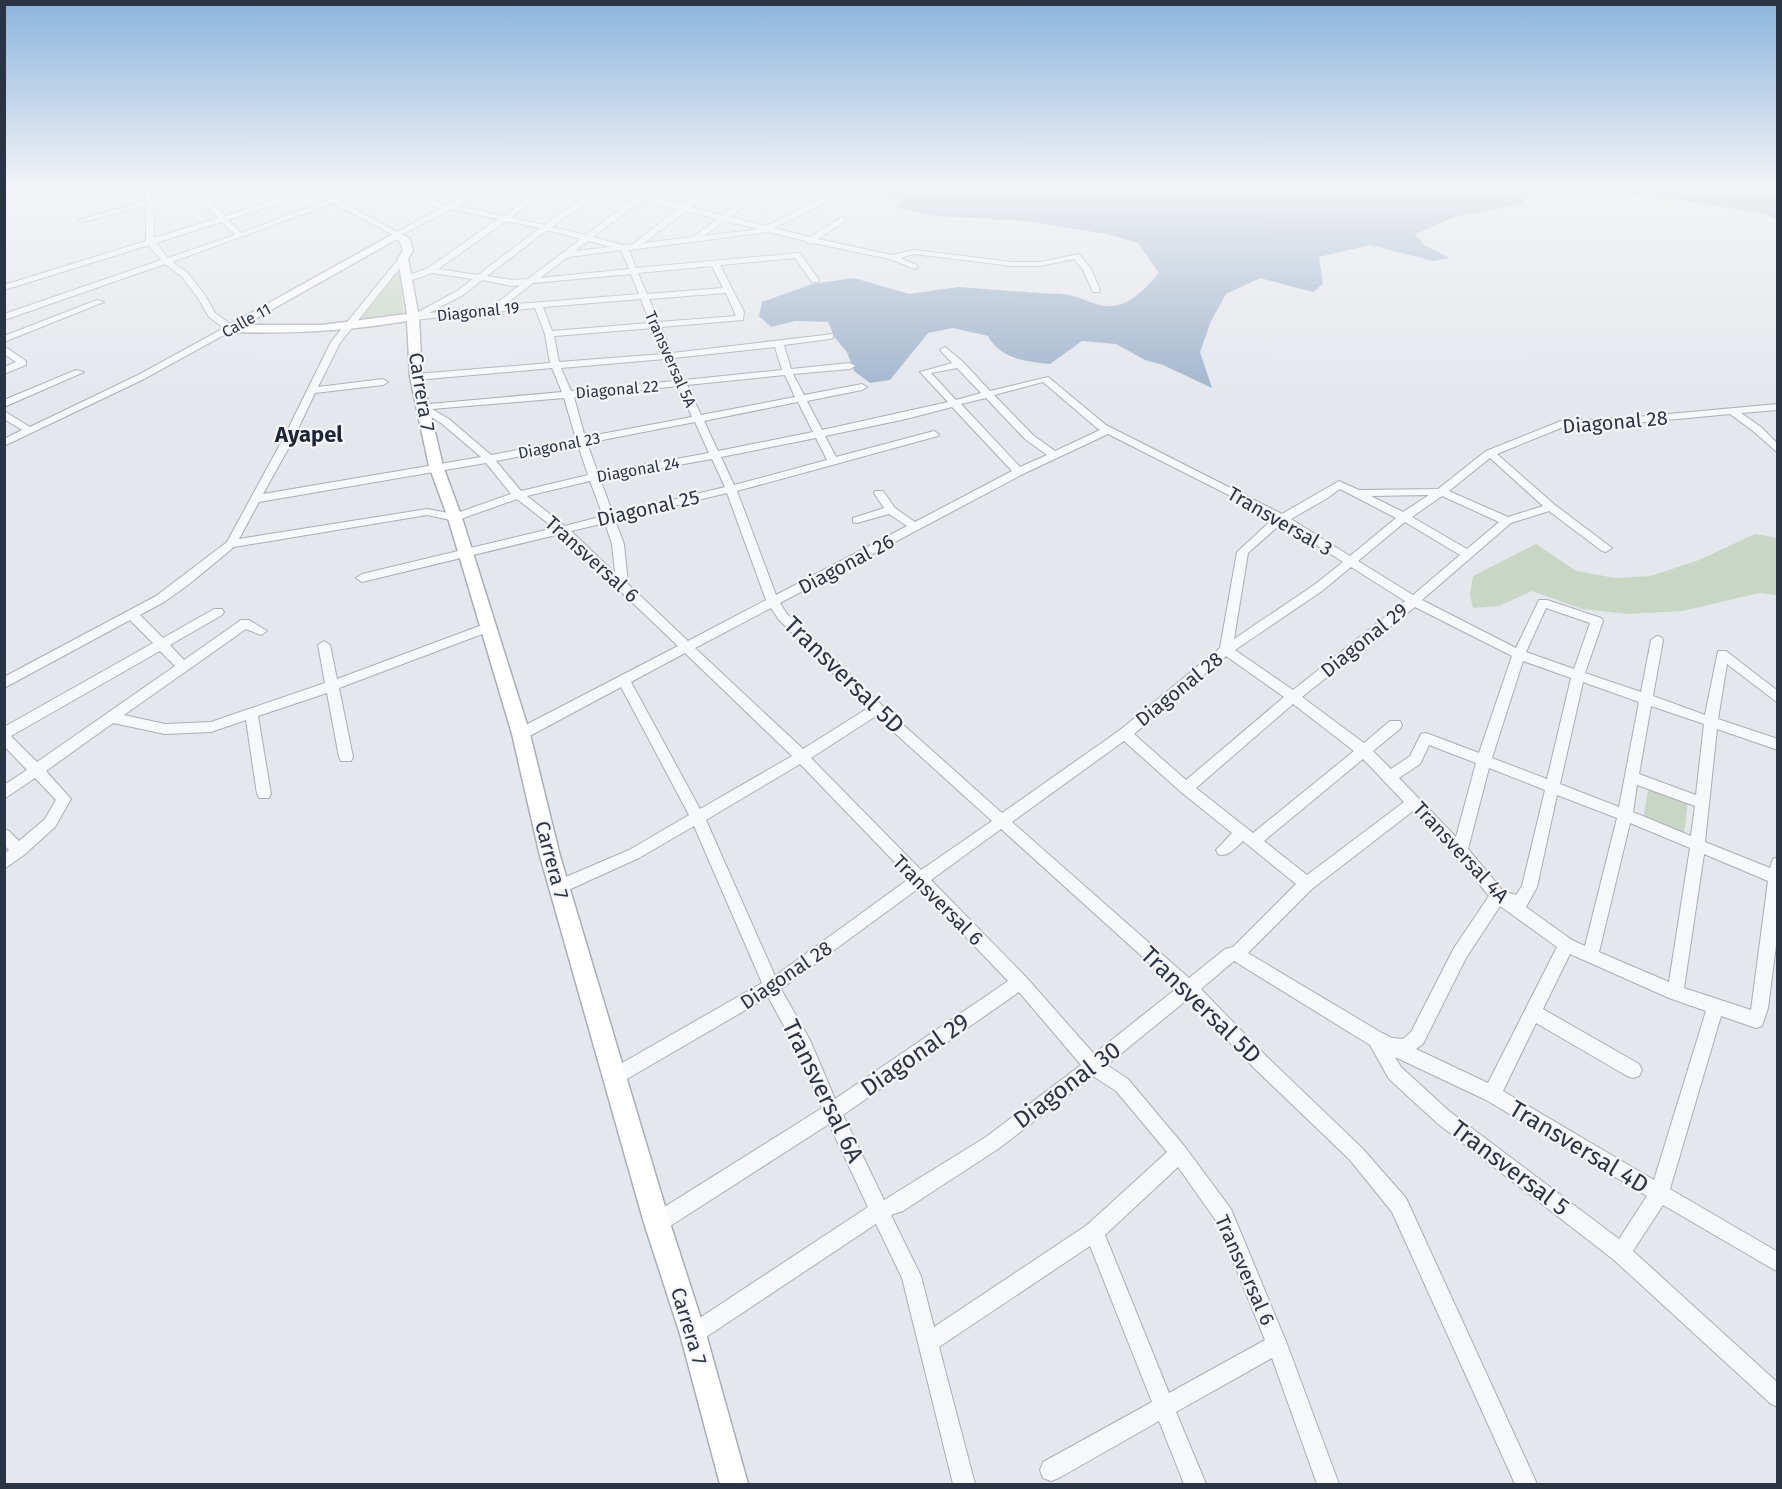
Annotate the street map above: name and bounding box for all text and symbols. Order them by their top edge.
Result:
street label: Diagonal 19 [436,298,520,325]
street label: Calle 11 [218,299,274,342]
street label: Transversal 5A [641,308,701,411]
street label: Carrera 7 [404,351,440,433]
street label: Diagonal 22 [575,376,660,403]
street label: Diagonal 28 [1561,405,1669,439]
district label: Ayapel [274,421,343,448]
street label: Diagonal 23 [516,428,602,463]
street label: Diagonal 24 [595,453,681,486]
street label: Transversal 3 [1223,481,1337,561]
street label: Diagonal 25 [594,485,702,531]
street label: Transversal 6 [540,511,644,607]
street label: Diagonal 26 [794,529,898,599]
street label: Diagonal 29 [1316,598,1412,682]
street label: Transversal 5D [778,611,910,739]
street label: Diagonal 28 [1130,646,1228,732]
street label: Transversal 4A [1408,796,1514,908]
street label: Carrera 7 [530,818,574,902]
street label: Transversal 6 [888,850,988,950]
street label: Diagonal 28 [736,936,836,1014]
street label: Transversal 5D [1135,941,1267,1069]
street label: Diagonal 29 [855,1007,975,1103]
street label: Transversal 6A [776,1015,870,1167]
street label: Diagonal 30 [1008,1036,1126,1134]
street label: Transversal 4D [1504,1095,1654,1199]
street label: Transversal 5 [1445,1114,1575,1222]
street label: Transversal 6 [1210,1211,1280,1329]
street label: Carrera 7 [666,1284,712,1368]

